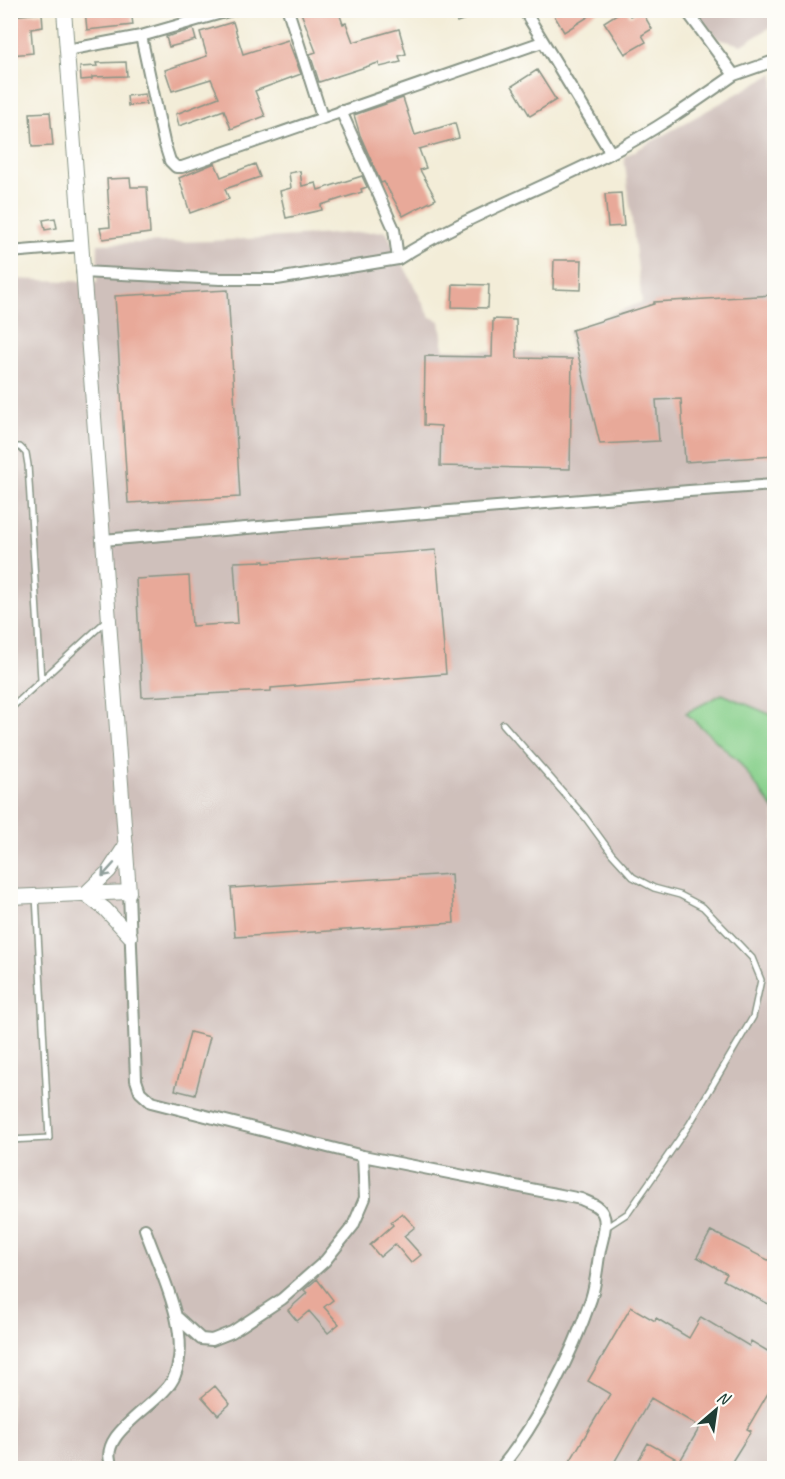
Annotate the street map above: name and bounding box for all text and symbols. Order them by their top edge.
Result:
one-way arrow [101,863,115,878]
north arrow [686,1380,746,1440]
text: N [714,1387,735,1410]

